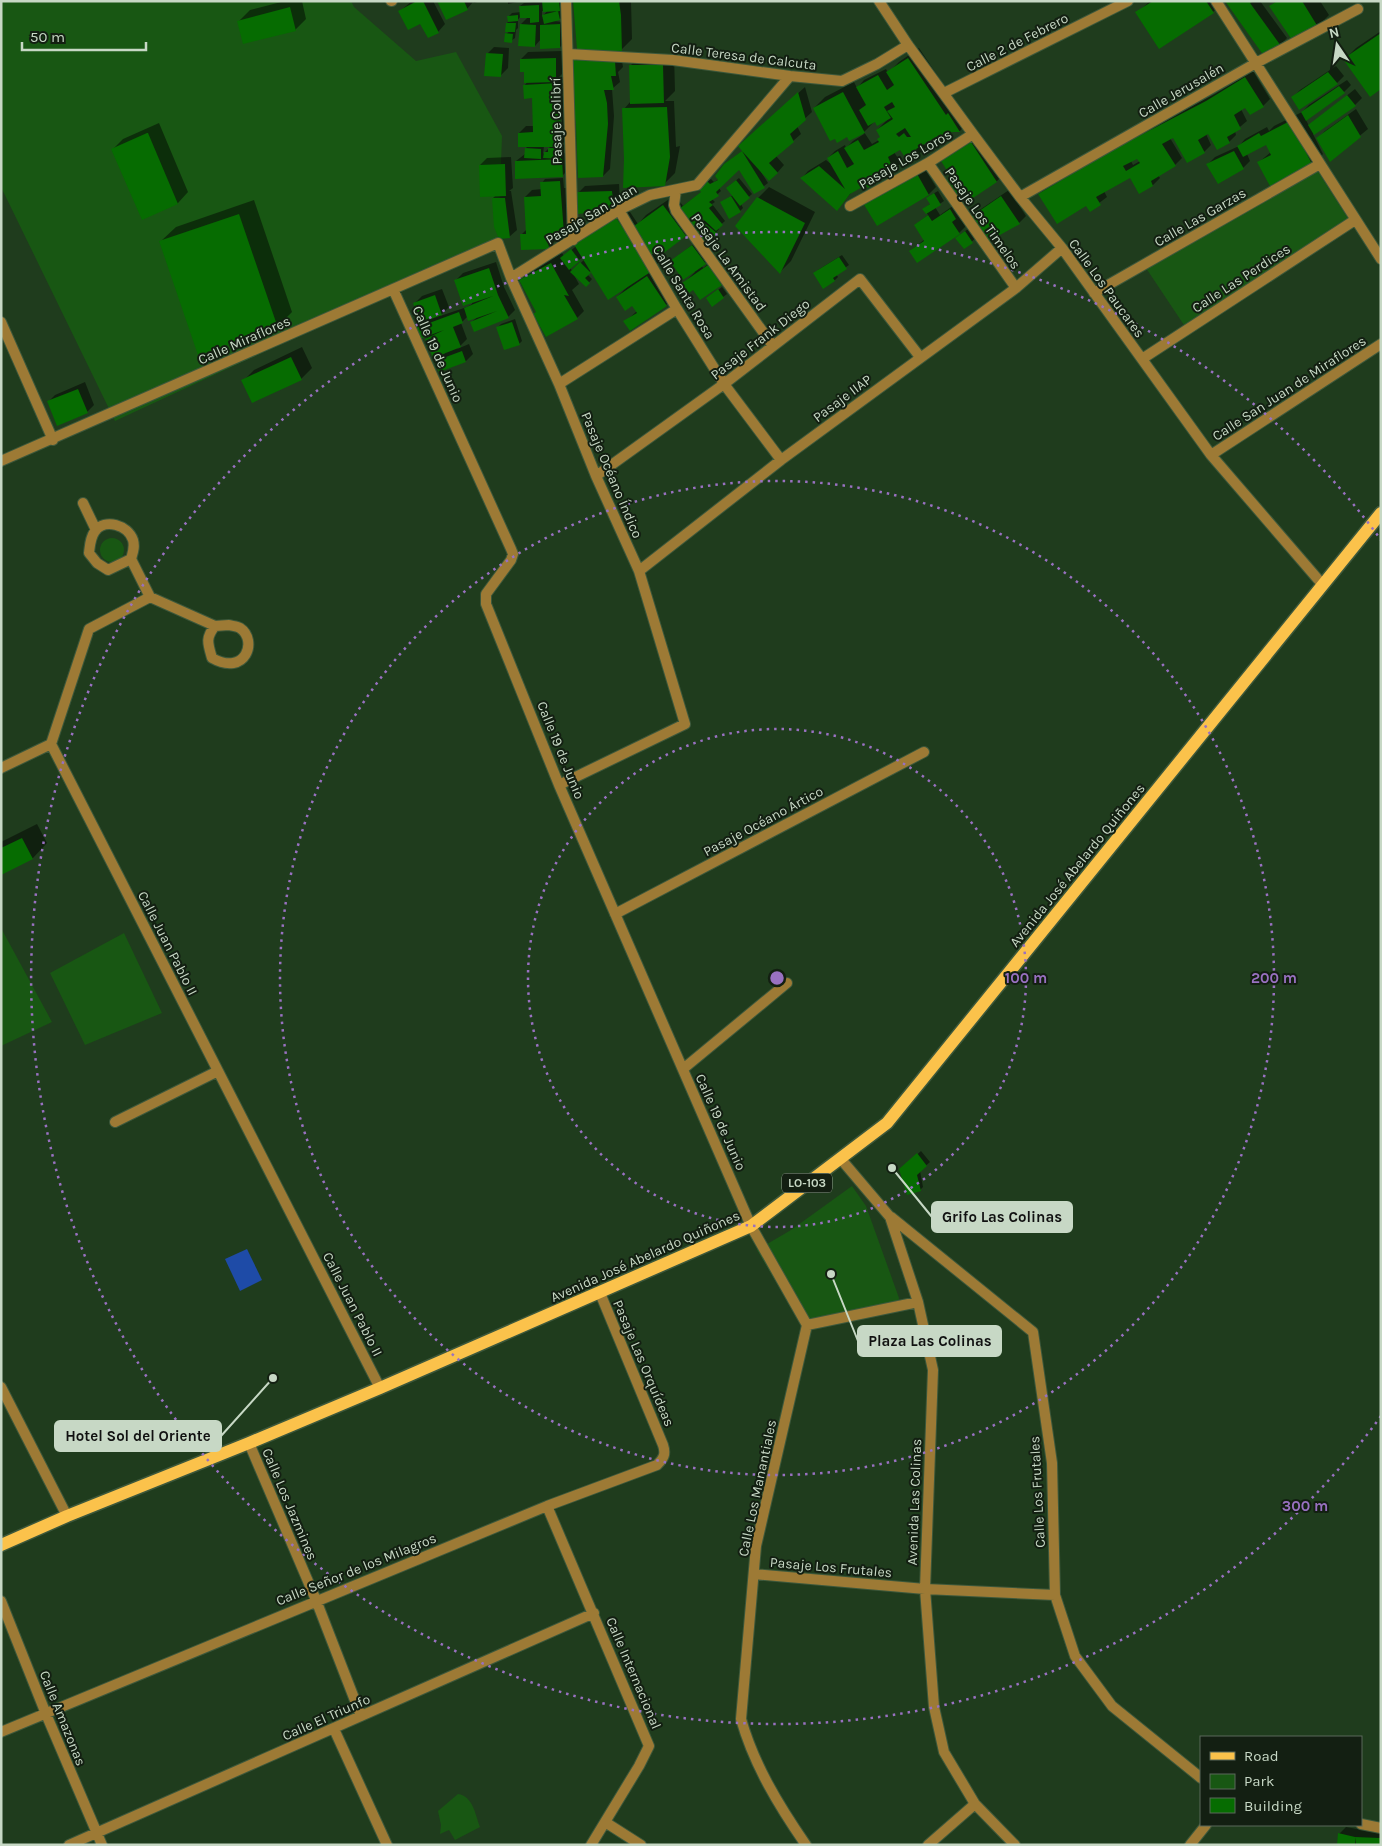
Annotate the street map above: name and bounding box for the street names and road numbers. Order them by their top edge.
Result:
street label: Calle 2 de Febrero [963,9,1071,76]
street label: Calle Teresa de Calcuta [670,39,817,74]
street label: Calle Jerusalén [1136,59,1227,122]
street label: Pasaje Colibrí [547,76,566,165]
street label: Pasaje Los Loros [856,126,955,193]
street label: Pasaje Los Timelos [941,164,1024,273]
street label: Pasaje San Juan [542,180,640,248]
street label: Calle Las Garzas [1151,184,1249,251]
street label: Pasaje La Amistad [687,210,770,315]
street label: Calle Los Paucares [1065,236,1148,341]
street label: Calle Las Perdices [1189,240,1294,317]
street label: Calle Santa Rosa [649,242,718,342]
street label: Pasaje Frank Diego [707,295,813,383]
street label: Calle 19 de Junio [409,303,466,405]
street label: Calle Miraflores [195,312,293,368]
street label: Calle San Juan de Miraflores [1209,332,1369,445]
street label: Pasaje IIAP [810,371,875,426]
street label: Pasaje Océano Índico [577,409,647,541]
street label: Calle 19 de Junio [533,699,588,802]
street label: Avenida José Abelardo Quiñones [1006,780,1149,950]
street label: Pasaje Océano Ártico [700,782,826,860]
street label: Calle Juan Pablo II [134,888,201,998]
street label: Calle 19 de Junio [692,1071,749,1173]
road number: LO-103 [782,1174,832,1192]
street label: Avenida José Abelardo Quiñones [548,1207,742,1306]
street label: Calle Juan Pablo II [319,1249,386,1359]
street label: Pasaje Las Orquídeas [609,1297,678,1429]
street label: Calle Los Manantiales [735,1418,780,1558]
street label: Calle Los Frutales [1026,1436,1049,1548]
street label: Avenida Las Colinas [904,1438,925,1566]
street label: Calle Los Jazmines [258,1446,321,1563]
street label: Calle Señor de los Milagros [274,1529,439,1609]
street label: Pasaje Los Frutales [769,1554,893,1581]
street label: Calle Internacional [602,1615,665,1732]
street label: Calle Amazonas [36,1668,89,1768]
street label: Calle El Triunfo [280,1691,373,1744]

